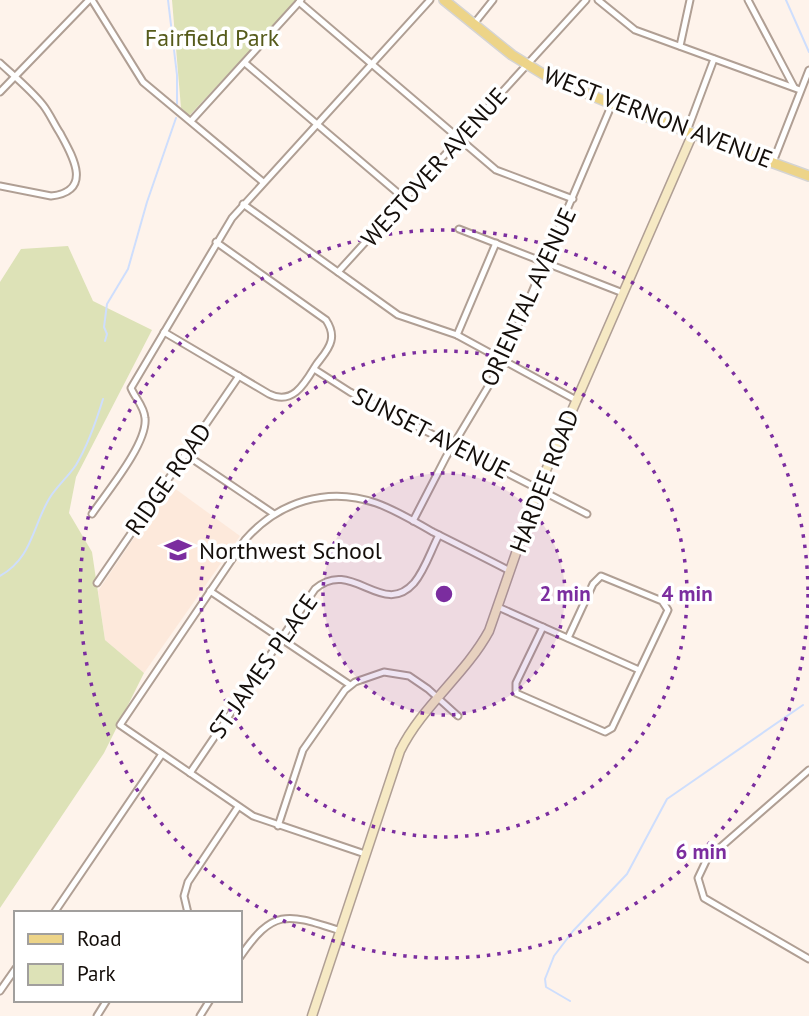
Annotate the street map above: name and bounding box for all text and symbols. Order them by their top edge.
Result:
park label: Fairfield Park [145,22,280,53]
street label: WEST VERNON AVENUE [539,59,777,175]
street label: WESTOVER AVENUE [354,81,514,253]
street label: ORIENTAL AVENUE [473,203,583,391]
street label: SUNSET AVENUE [347,380,515,486]
street label: HARDEE ROAD [502,405,586,557]
street label: RIDGE ROAD [118,417,218,541]
school or university icon: Northwest School [163,535,193,565]
place label: Northwest School [199,535,382,566]
text: 2 min [539,580,591,607]
text: 4 min [661,580,713,607]
centre of rings [432,582,456,606]
street label: ST JAMES PLACE [202,588,324,744]
text: 6 min [675,838,727,865]
legend [14,911,242,1002]
text: Road [77,925,121,952]
text: Park [77,960,116,987]

